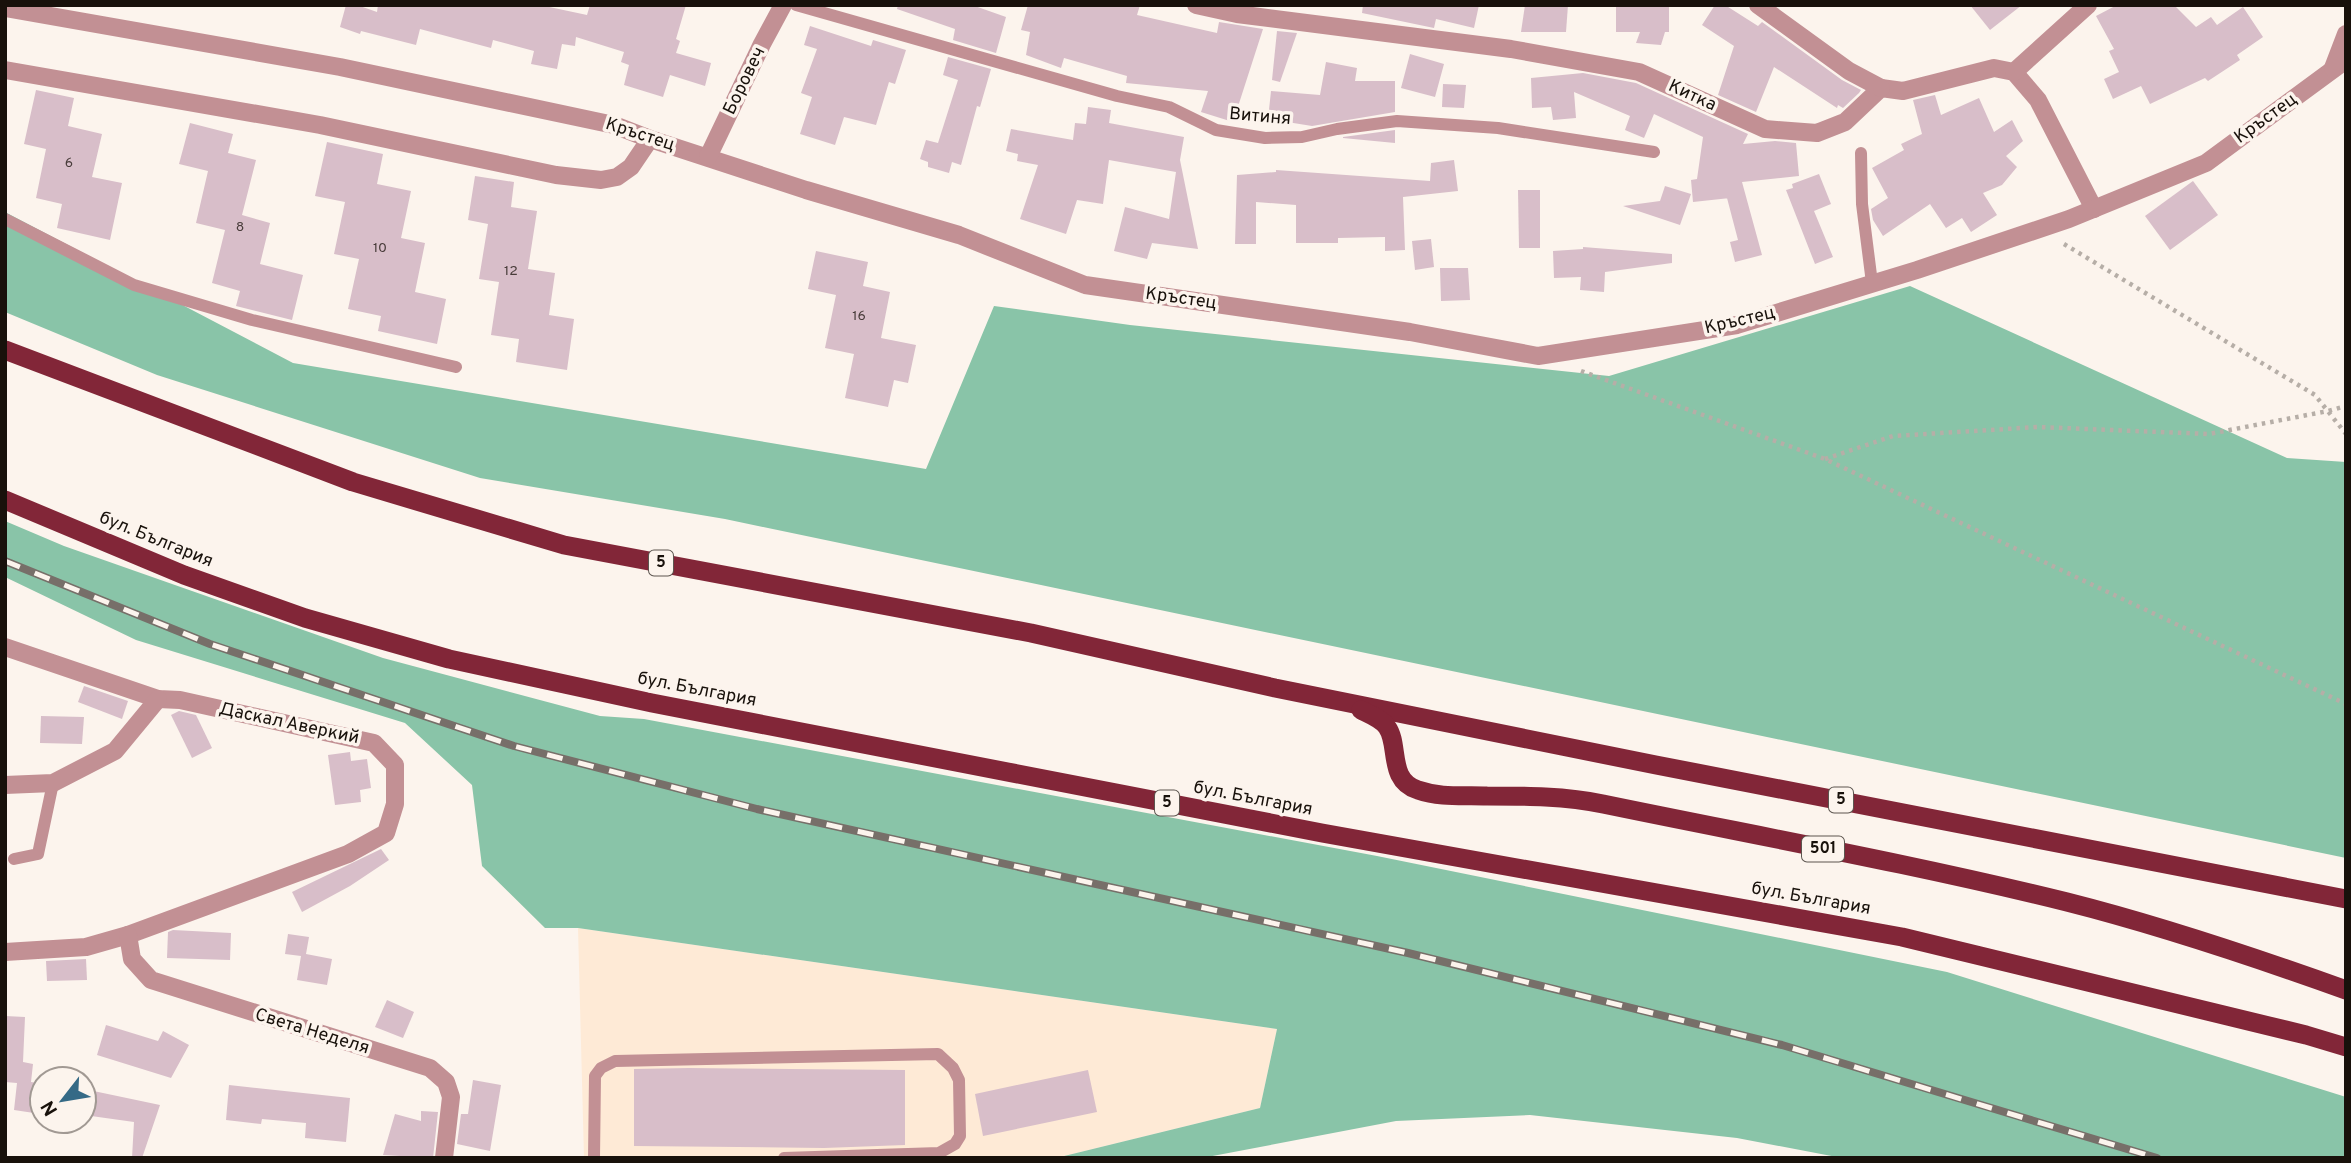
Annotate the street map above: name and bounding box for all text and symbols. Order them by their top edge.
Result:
street label: Боровеч [719,43,771,119]
street label: Китка [1664,75,1720,117]
street label: Кръстец [2230,89,2302,149]
street label: Витиня [1228,103,1292,131]
street label: Кръстец [602,113,678,157]
house number: 6 [65,155,73,172]
house number: 8 [236,219,244,236]
house number: 10 [373,240,387,257]
house number: 12 [504,263,518,280]
street label: Кръстец [1144,283,1218,315]
street label: Кръстец [1702,302,1778,340]
house number: 16 [852,308,866,325]
street label: бул. България [96,507,216,573]
road number: 5 [649,550,673,576]
street label: бул. България [635,667,759,713]
street label: Даскал Аверкий [217,698,361,750]
street label: бул. България [1191,776,1315,822]
road number: 5 [1829,788,1853,813]
road number: 5 [1155,790,1179,816]
road number: 501 [1802,836,1844,862]
street label: бул. България [1749,877,1873,921]
street label: Света Неделя [252,1004,372,1060]
north arrow [28,1065,98,1135]
text: N [36,1096,64,1120]

